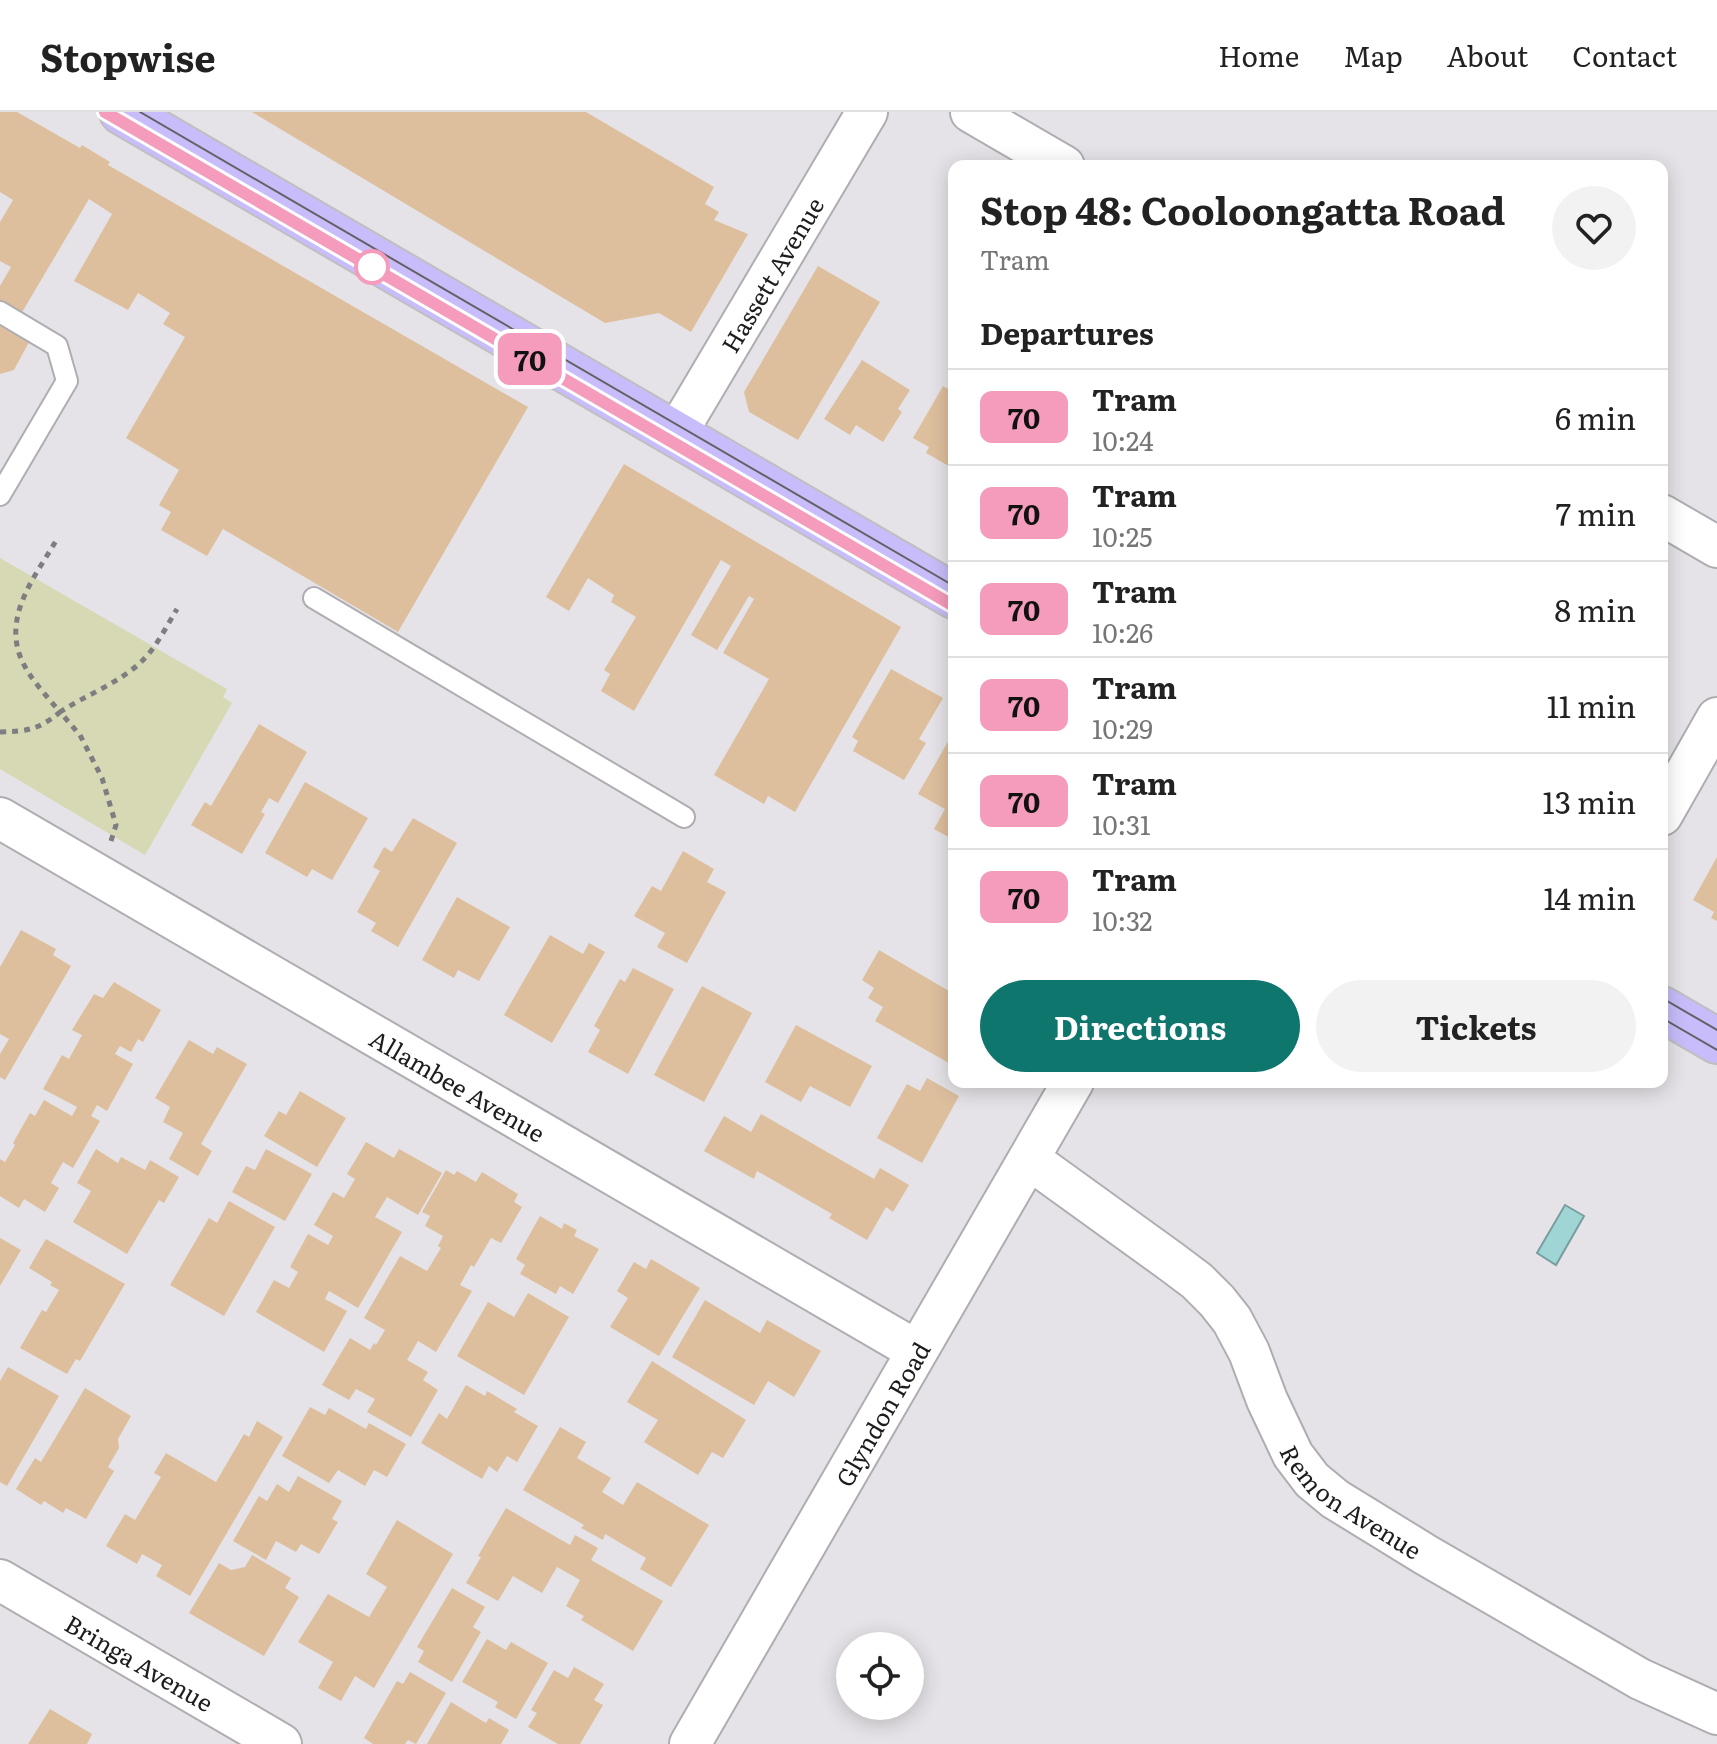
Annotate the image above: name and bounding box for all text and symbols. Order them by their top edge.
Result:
text: Stopwise [40,27,216,84]
text: Home [1218,34,1299,76]
text: Map [1343,34,1403,76]
text: About [1447,34,1528,76]
text: Contact [1572,34,1677,76]
text: Stop 48: Cooloongatta Road [980,180,1506,237]
button: heart [1552,186,1636,270]
street label: Hassett Avenue [711,190,831,358]
text: Tram [980,239,1050,278]
unlabelled marker [355,250,389,284]
text: Departures [980,310,1154,354]
line badge: 70 [494,333,566,385]
text: 70 [514,338,546,380]
text: Tram [1092,376,1177,420]
text: 6 min [1555,395,1636,439]
text: 70 [1008,396,1040,438]
text: 10:24 [1092,420,1154,459]
text: Tram [1092,472,1177,516]
text: 7 min [1556,491,1636,535]
text: 70 [1008,492,1040,534]
text: 10:25 [1092,516,1152,555]
text: Tram [1092,568,1177,612]
text: 8 min [1555,587,1636,631]
text: 70 [1008,588,1040,630]
text: 10:26 [1092,612,1153,651]
text: Tram [1092,664,1177,708]
text: 11 min [1547,683,1636,727]
text: 70 [1008,684,1040,726]
text: 10:29 [1092,708,1153,747]
text: Tram [1092,760,1177,804]
text: 13 min [1543,779,1636,823]
text: 70 [1008,780,1040,822]
text: 10:31 [1092,804,1151,843]
text: Tram [1092,856,1177,900]
text: 14 min [1544,875,1636,919]
text: 70 [1008,876,1040,918]
text: 10:32 [1092,900,1153,939]
button: Directions [980,980,1300,1072]
button: Tickets [1316,980,1636,1072]
street label: Allambee Avenue [364,1020,552,1149]
street label: Glyndon Road [826,1334,937,1492]
street label: Remon Avenue [1273,1439,1429,1566]
street label: Bringa Avenue [59,1605,221,1719]
map controls [836,1632,924,1720]
button: locate [836,1632,924,1720]

